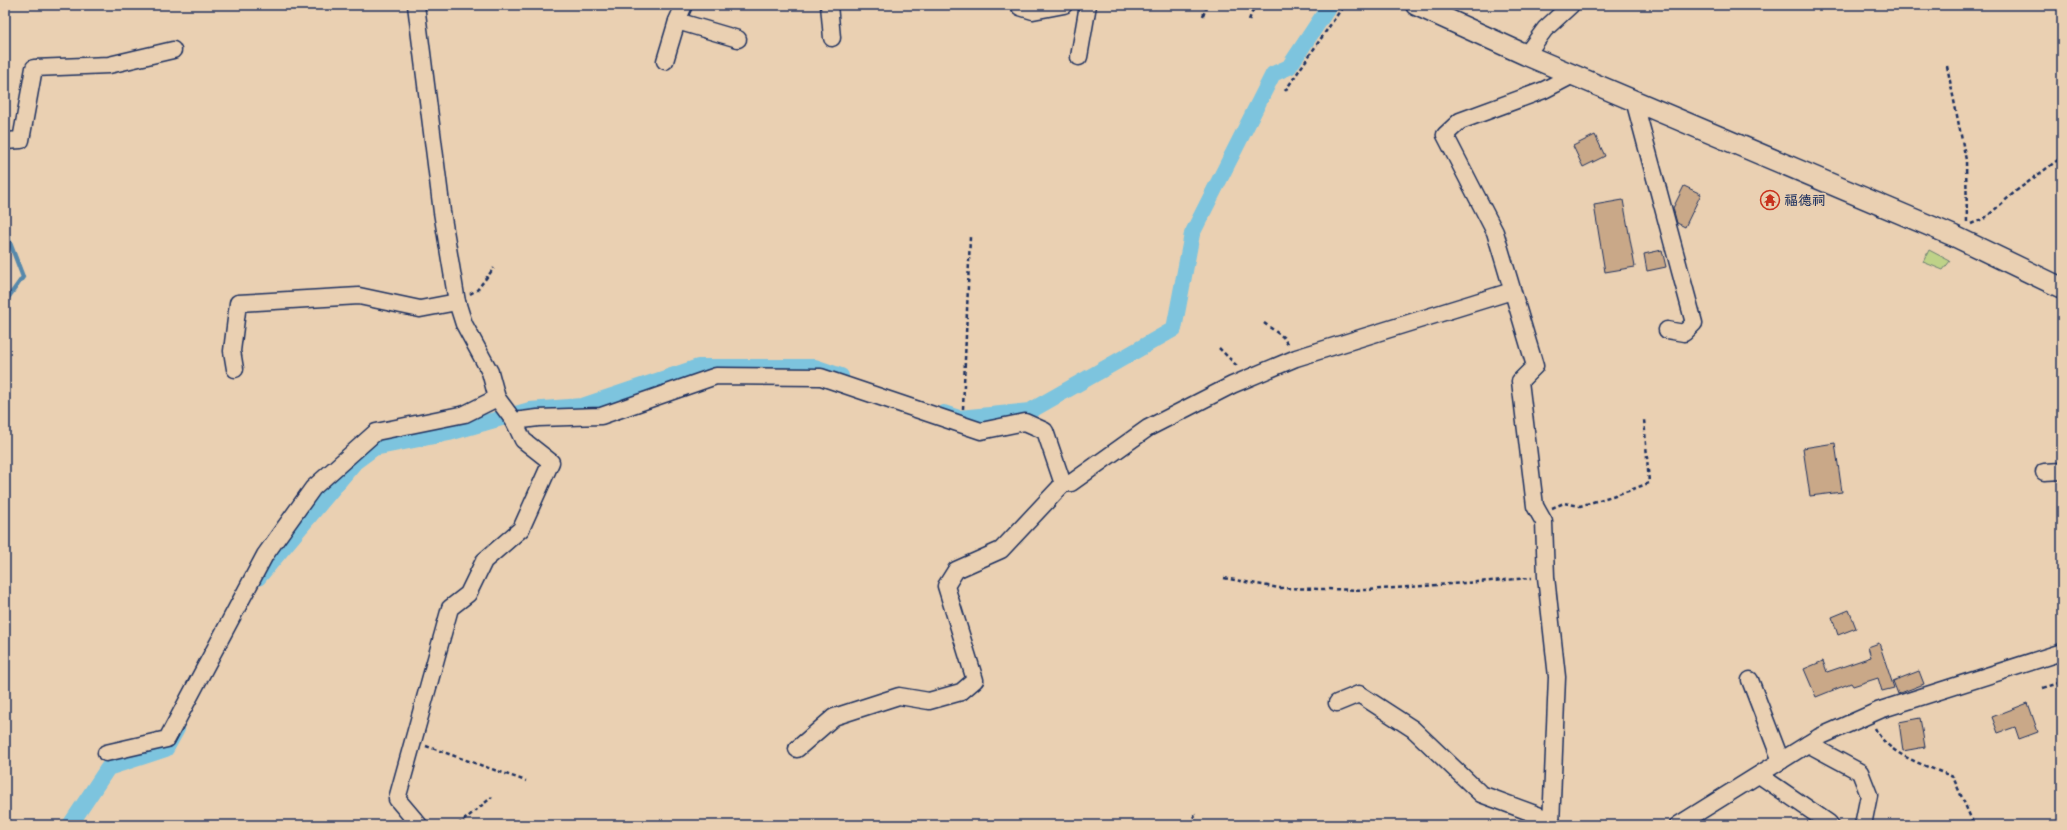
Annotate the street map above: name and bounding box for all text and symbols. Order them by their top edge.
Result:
temple icon: 福德祠 [1759,189,1781,211]
place label: 福德祠 [1784,189,1826,210]

